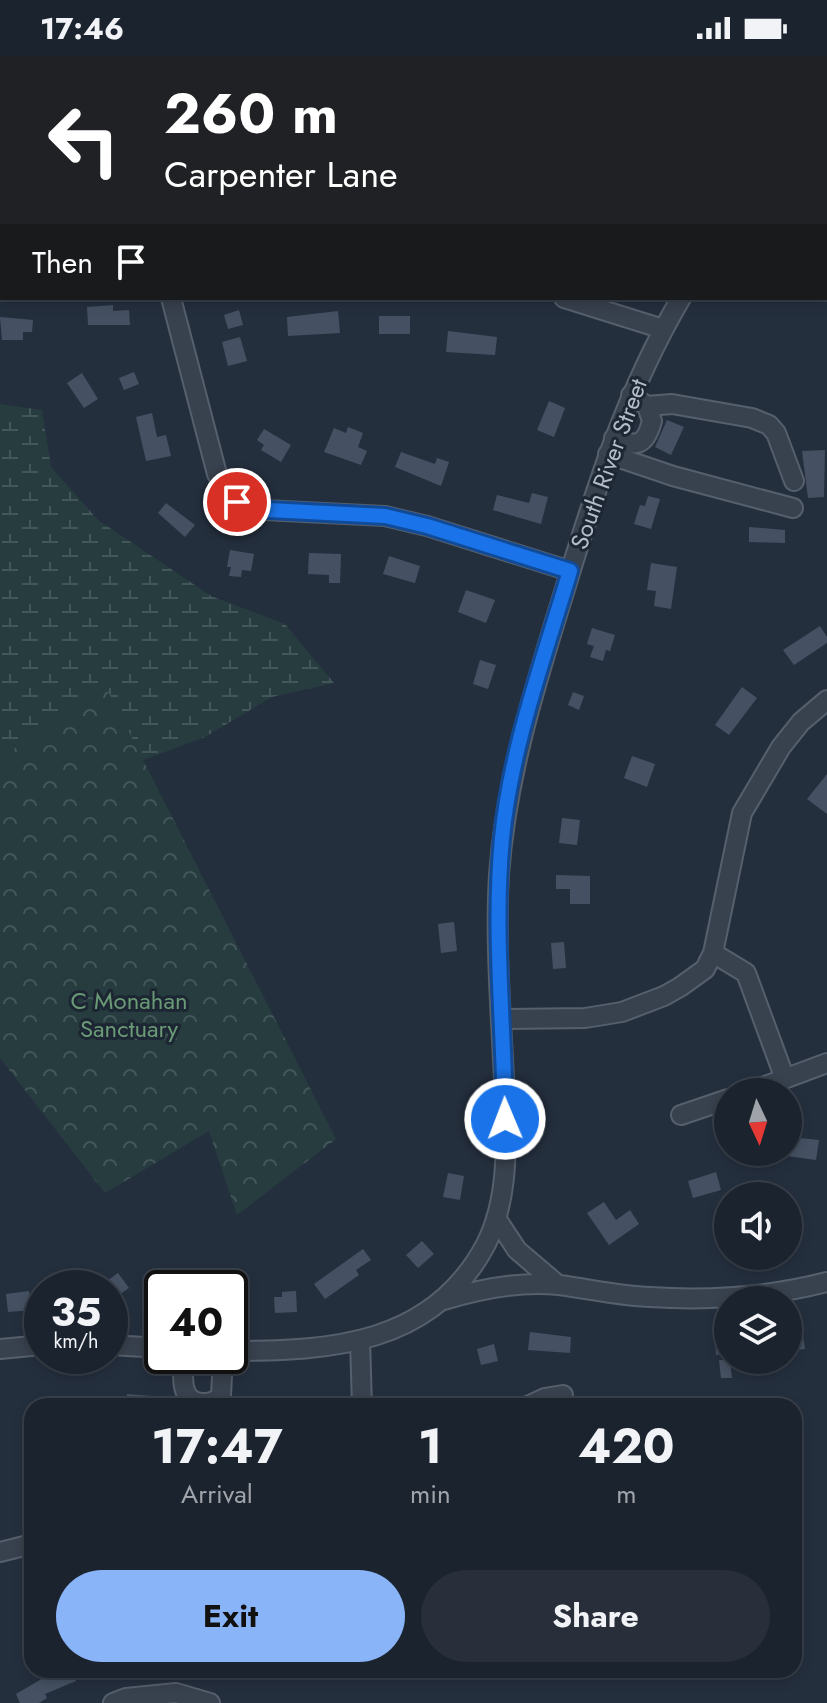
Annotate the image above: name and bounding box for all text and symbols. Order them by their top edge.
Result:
text: 17:46 [40,7,124,50]
text: 260 m [164,73,338,154]
icon: left [32,88,136,192]
text: Carpenter Lane [164,148,398,200]
icon: arrive [109,240,153,284]
text: Then [32,241,93,284]
street label: South River Street [561,373,656,554]
pin [203,468,271,536]
icon: arrive [215,480,259,524]
park label: C Monahan Sanctuary [70,983,188,1046]
position arrow [463,1077,547,1161]
north arrow [714,1078,802,1166]
map controls [714,1078,802,1374]
button: sound [714,1182,802,1270]
speed limit sign: 40 [144,1270,248,1374]
text: 35 [51,1283,101,1341]
button: layers [714,1286,802,1374]
text: km/h [53,1327,99,1356]
text: 17:47 [151,1412,283,1481]
text: 1 [418,1412,442,1481]
text: 420 [578,1412,675,1481]
text: Arrival [181,1475,253,1513]
text: min [410,1475,451,1513]
text: m [616,1475,636,1513]
button: Exit [56,1570,405,1662]
button: Share [421,1570,770,1662]

